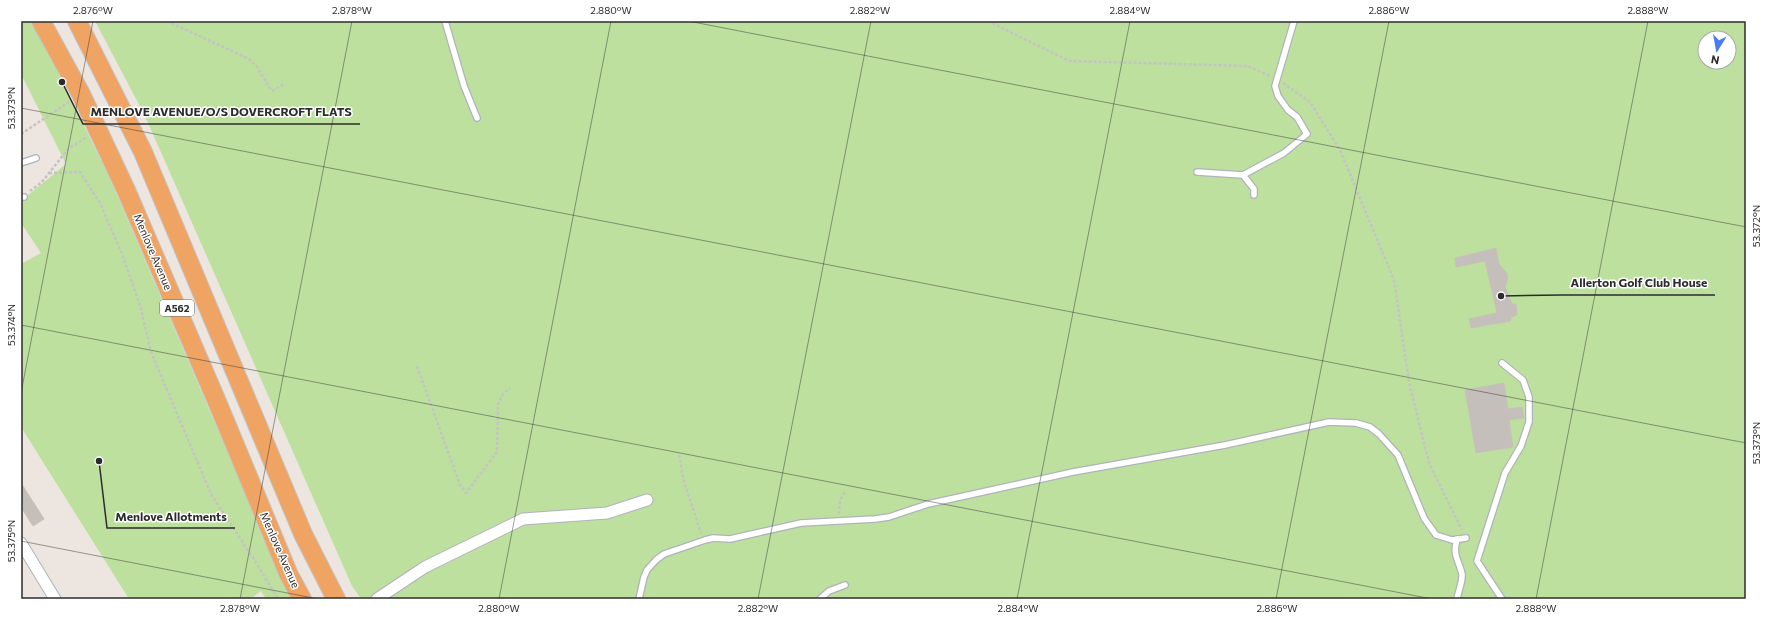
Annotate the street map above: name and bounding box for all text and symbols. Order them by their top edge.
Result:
text: 2.876°W [73,4,113,16]
text: 2.878°W [332,4,372,16]
text: 2.880°W [590,4,632,16]
text: 2.882°W [850,4,890,16]
text: 2.884°W [1110,4,1150,16]
text: 2.886°W [1369,4,1409,16]
text: 2.888°W [1628,4,1668,16]
north arrow [1697,30,1737,70]
text: N [1710,53,1720,67]
text: 53.373°N [5,87,17,129]
callout: MENLOVE AVENUE/O/S DOVERCROFT FLATS [83,100,360,124]
text: MENLOVE AVENUE/O/S DOVERCROFT FLATS [90,104,352,118]
text: 53.372°N [1750,205,1762,247]
street label: Menlove Avenue [131,212,176,292]
callout: Allerton Golf Club House [1562,271,1715,295]
text: Allerton Golf Club House [1571,275,1707,289]
road number: A562 [160,300,194,316]
text: 53.374°N [5,304,17,346]
text: 53.373°N [1750,422,1762,464]
callout: Menlove Allotments [107,504,235,528]
text: Menlove Allotments [115,509,227,523]
street label: Menlove Avenue [258,510,303,590]
text: 53.375°N [5,520,17,562]
text: 2.878°W [220,602,260,614]
text: 2.880°W [478,602,520,614]
text: 2.882°W [738,602,778,614]
text: 2.884°W [998,602,1038,614]
text: 2.886°W [1257,602,1297,614]
text: 2.888°W [1516,602,1556,614]

